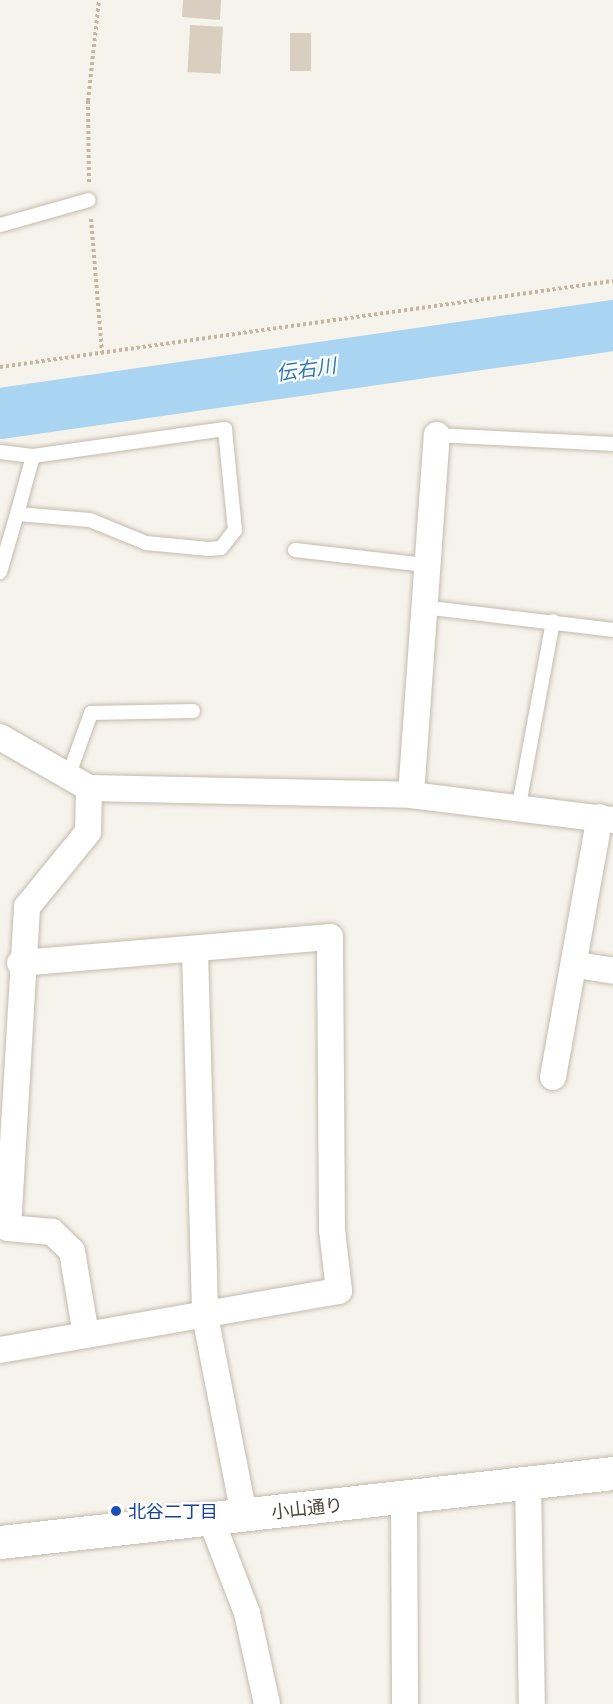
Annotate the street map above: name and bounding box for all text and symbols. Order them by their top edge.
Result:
water label: 伝右川 [275,353,337,385]
street label: 小山通り [270,1493,344,1523]
place label: 北谷二丁目 [128,1500,218,1522]
marker: 北谷二丁目 [109,1504,123,1518]

